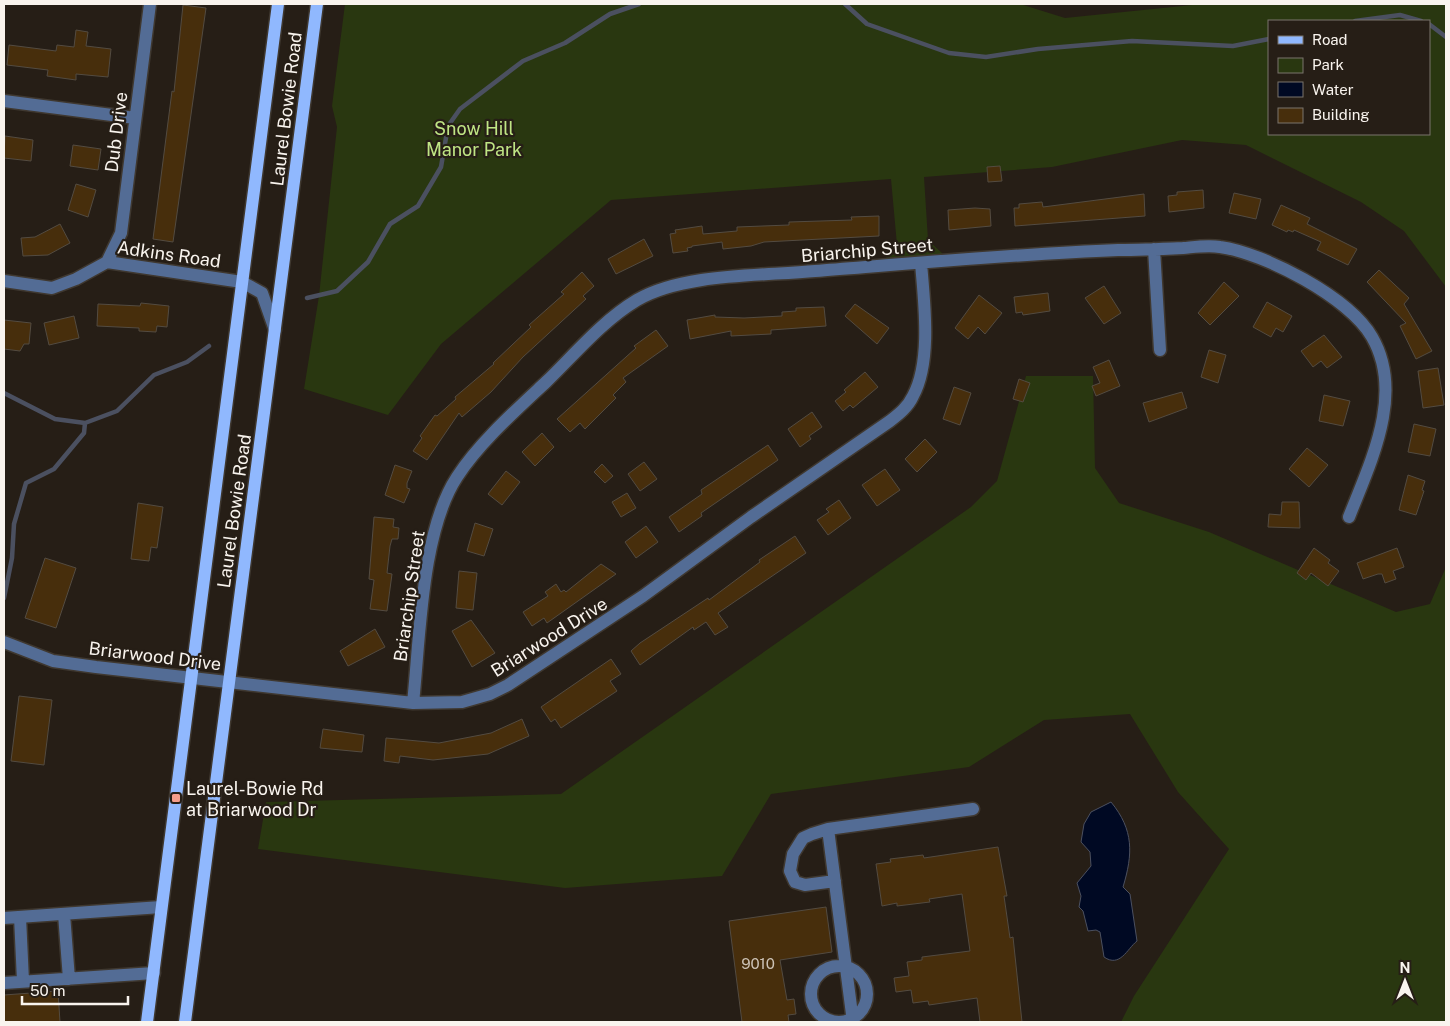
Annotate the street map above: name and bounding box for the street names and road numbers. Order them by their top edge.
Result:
street label: Laurel Bowie Road [266,31,306,187]
street label: Dub Drive [101,90,131,174]
street label: Briarchip Street [800,234,934,266]
street label: Adkins Road [116,236,222,272]
street label: Laurel Bowie Road [213,433,255,589]
street label: Briarchip Street [389,529,429,663]
street label: Briarwood Drive [487,593,611,681]
street label: Briarwood Drive [88,637,222,675]

